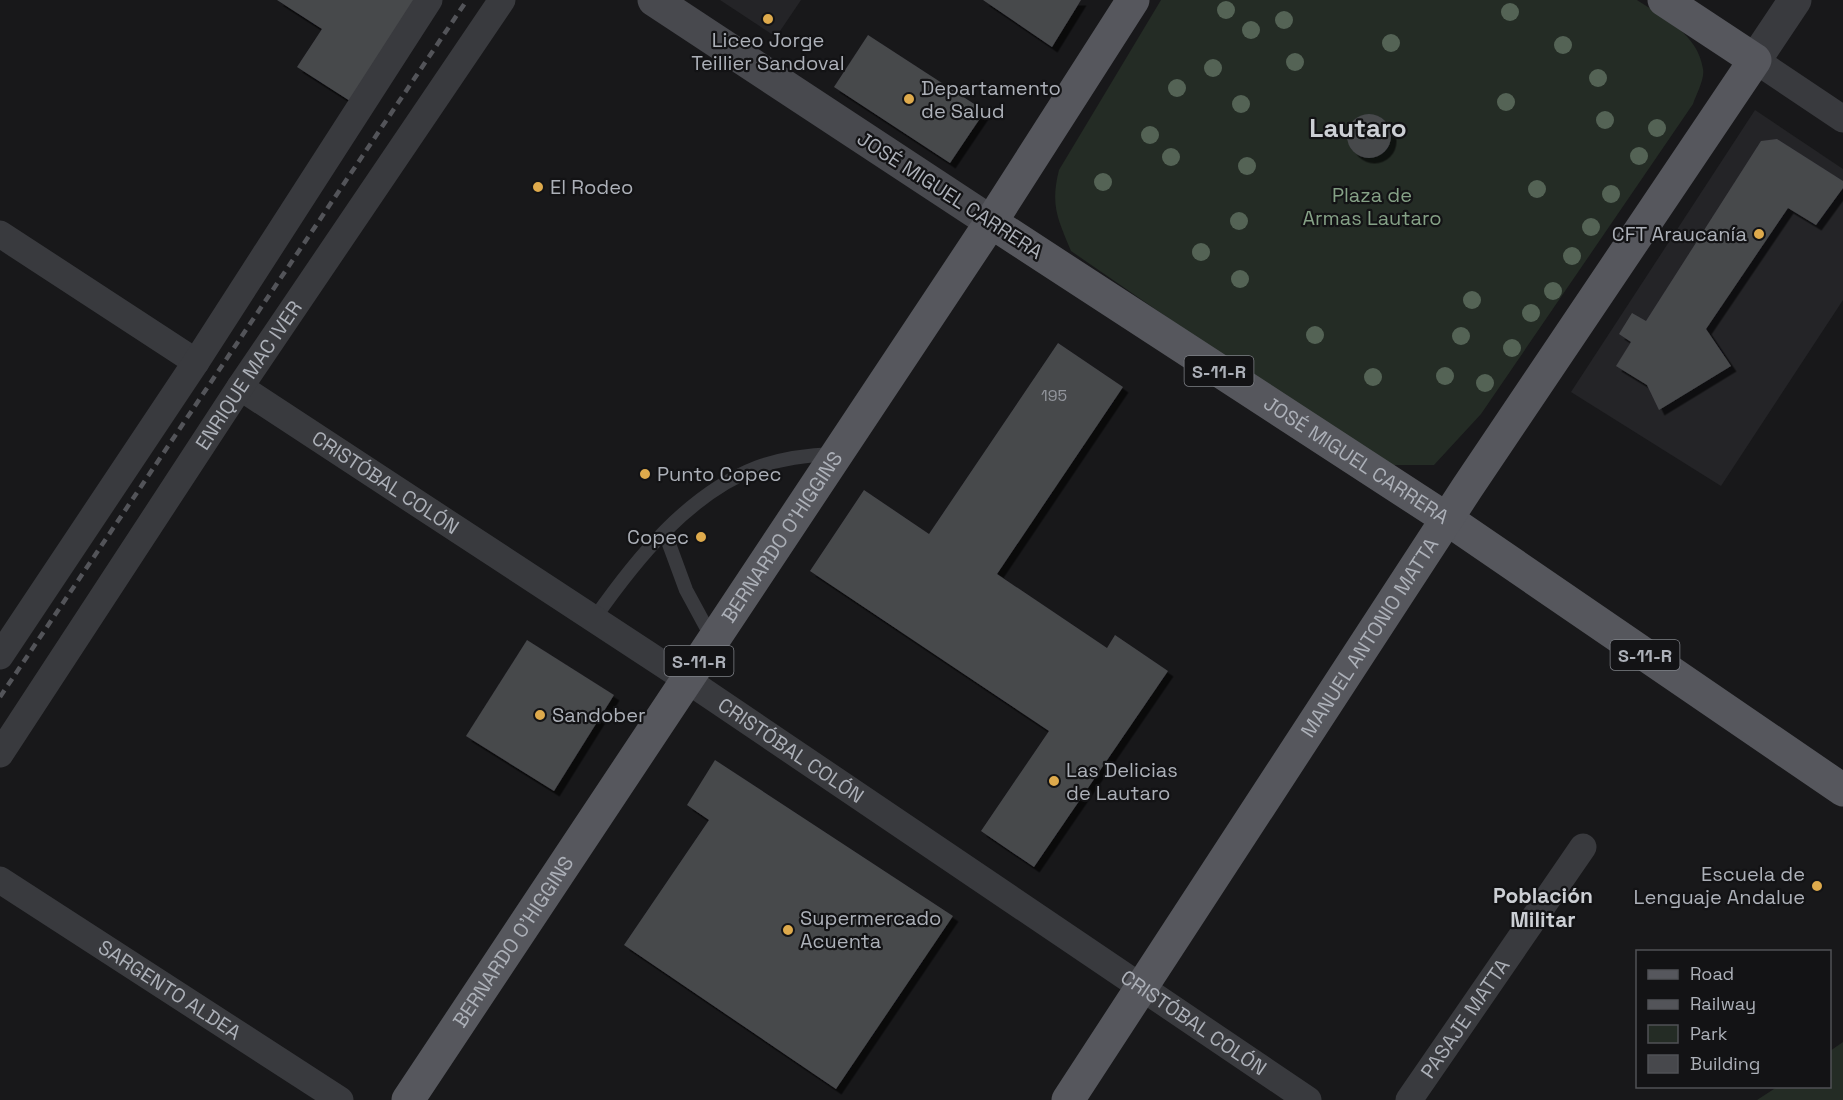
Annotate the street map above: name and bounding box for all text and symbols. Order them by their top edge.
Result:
marker: Liceo Jorge Teillier Sandoval [761,12,775,26]
place label: Liceo Jorge Teillier Sandoval [691,27,845,76]
place label: Departamento de Salud [921,75,1061,124]
marker: Departamento de Salud [902,92,916,106]
district label: Lautaro [1309,111,1407,145]
street label: JOSÉ MIGUEL CARRERA [852,125,1048,265]
place label: El Rodeo [550,174,633,200]
marker: El Rodeo [531,180,545,194]
park label: Plaza de Armas Lautaro [1302,182,1442,231]
place label: CFT Araucanía [1612,221,1747,247]
marker: CFT Araucanía [1752,227,1766,241]
street label: ENRIQUE MAC IVER [189,296,308,455]
road number: S-11-R [1184,356,1254,386]
house number: 195 [1041,385,1067,406]
street label: JOSÉ MIGUEL CARRERA [1259,390,1454,530]
street label: CRISTÓBAL COLÓN [307,425,464,540]
street label: BERNARDO O'HIGGINS [716,446,848,628]
place label: Punto Copec [657,461,781,487]
marker: Punto Copec [638,467,652,481]
place label: Copec [627,524,689,550]
marker: Copec [694,530,708,544]
street label: MANUEL ANTONIO MATTA [1295,532,1444,742]
road number: S-11-R [1610,640,1680,670]
road number: S-11-R [664,646,734,676]
street label: CRISTÓBAL COLÓN [713,692,869,809]
place label: Sandober [552,702,646,728]
marker: Sandober [533,708,547,722]
place label: Las Delicias de Lautaro [1066,757,1178,806]
marker: Las Delicias de Lautaro [1047,774,1061,788]
street label: BERNARDO O'HIGGINS [447,851,579,1032]
place label: Escuela de Lenguaje Andalue [1634,861,1805,910]
marker: Escuela de Lenguaje Andalue [1810,879,1824,893]
district label: Población Militar [1493,882,1593,933]
place label: Supermercado Acuenta [800,905,941,954]
marker: Supermercado Acuenta [781,923,795,937]
street label: SARGENTO ALDEA [93,934,246,1046]
legend [1636,950,1831,1088]
street label: PASAJE MATTA [1415,953,1516,1083]
text: Road [1690,962,1734,985]
street label: CRISTÓBAL COLÓN [1116,964,1272,1081]
text: Railway [1690,992,1756,1015]
text: Park [1690,1022,1728,1045]
text: Building [1690,1052,1760,1075]

